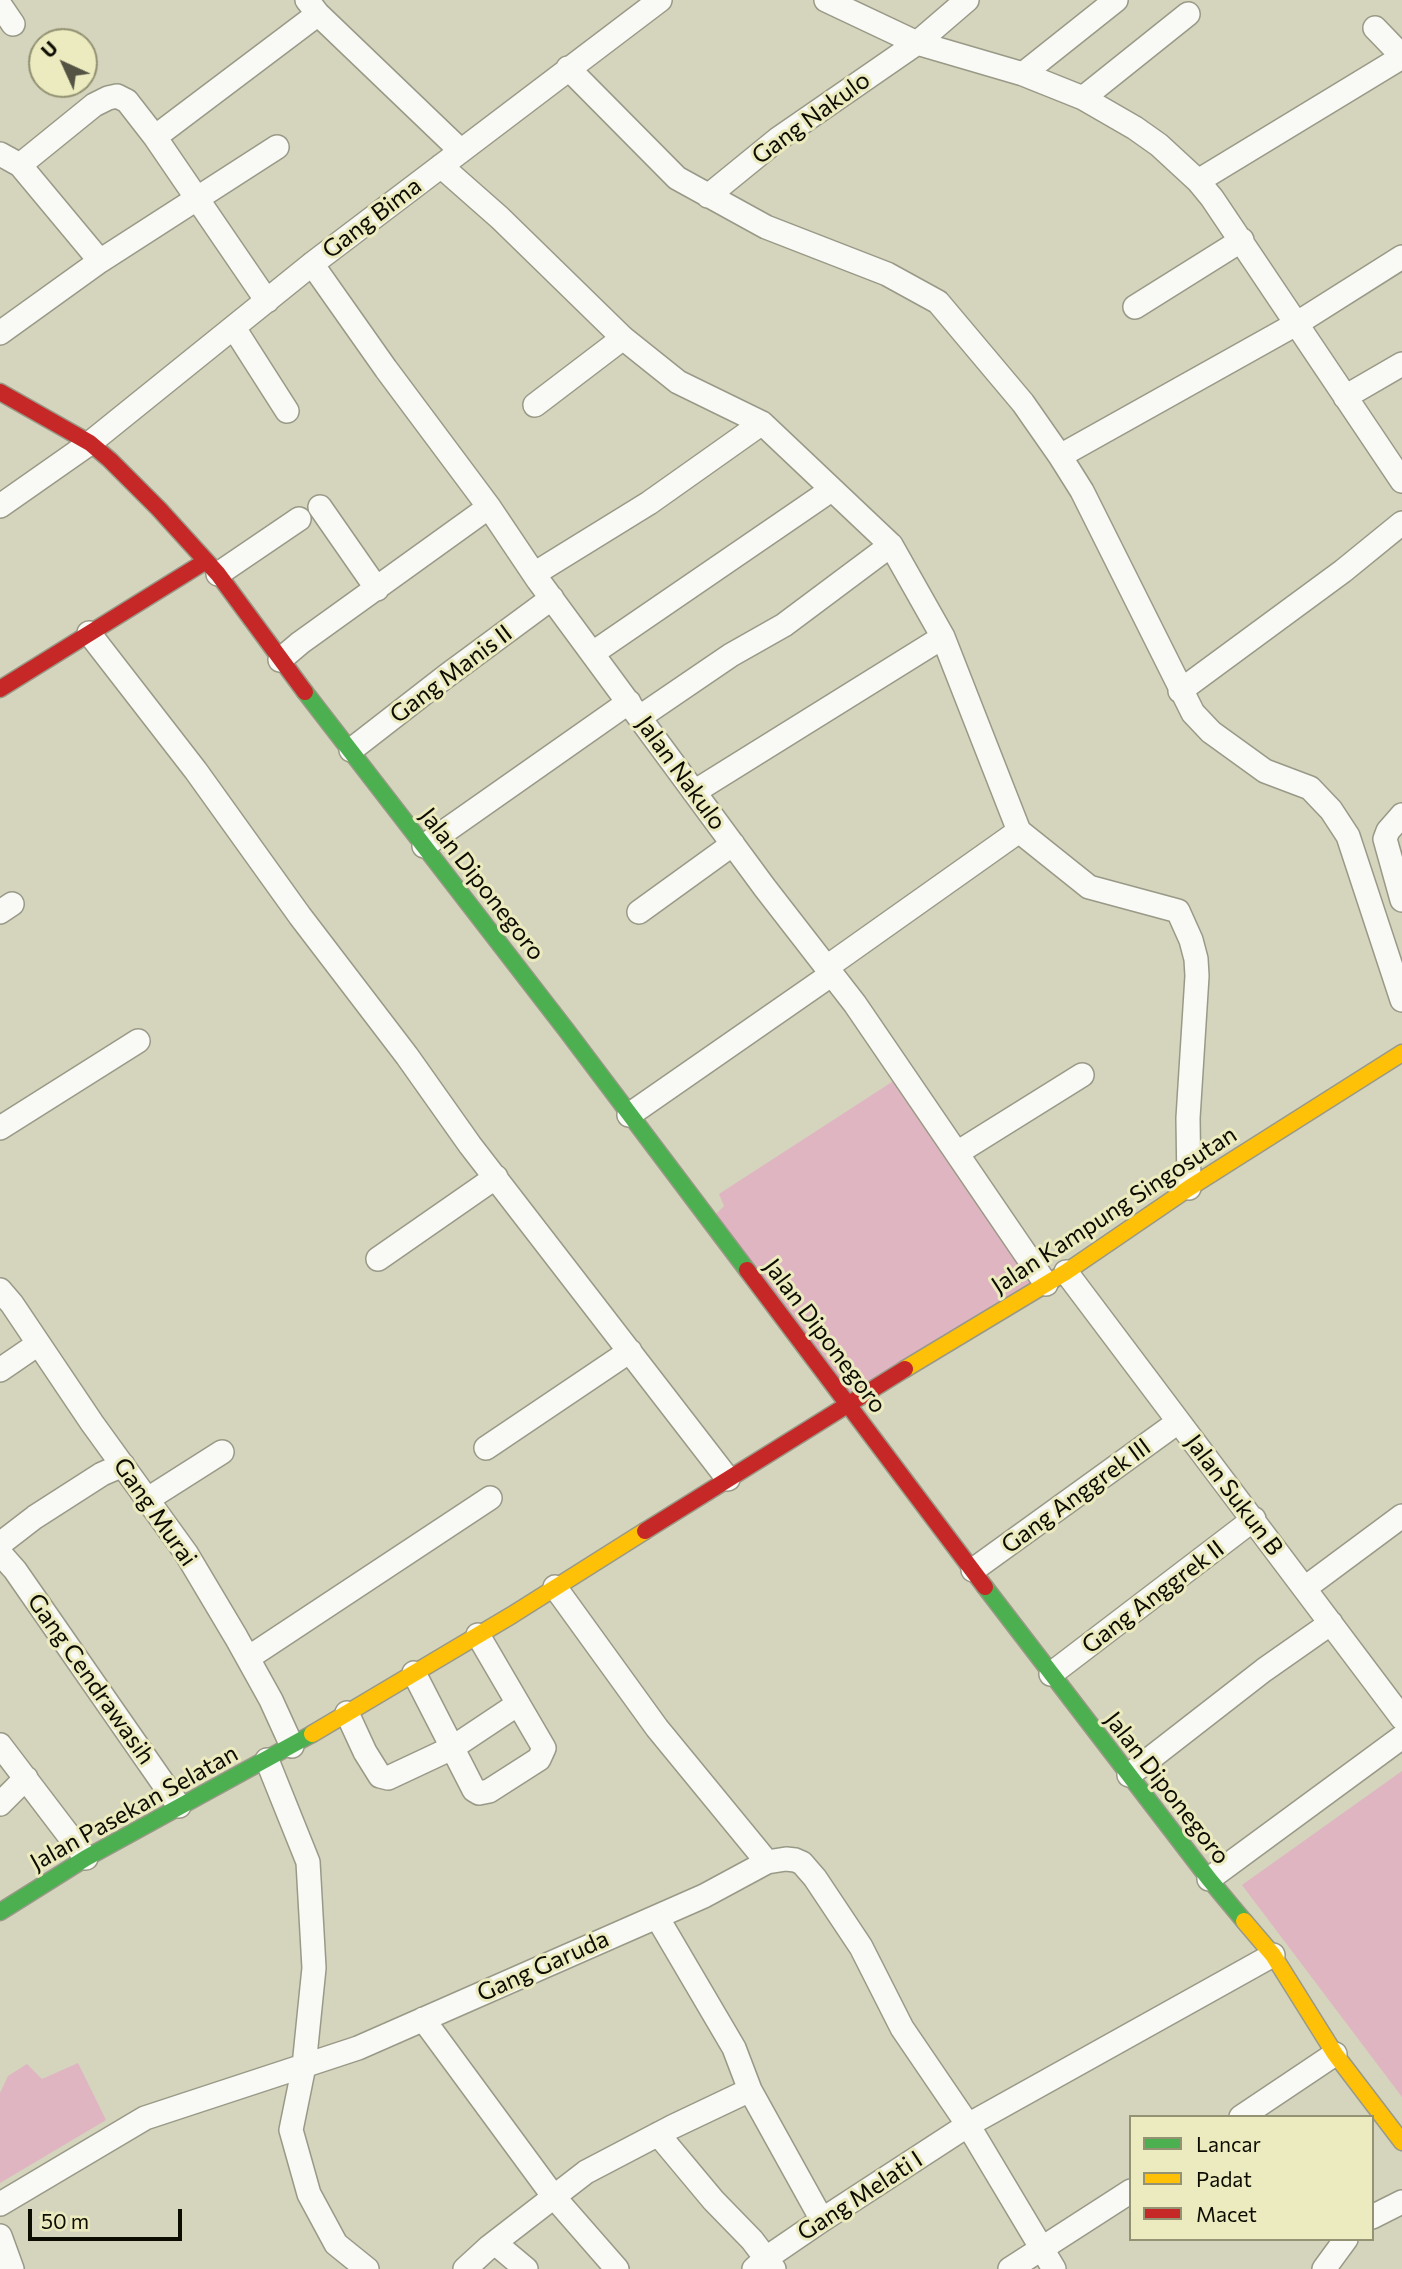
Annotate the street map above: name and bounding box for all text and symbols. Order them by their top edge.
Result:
north arrow [28,28,98,98]
text: U [36,36,62,62]
street label: Gang Nakulo [746,66,876,170]
street label: Gang Bima [317,171,427,265]
street label: Gang Manis II [384,619,518,729]
street label: Jalan Nakulo [630,710,732,836]
street label: Jalan Diponegoro [413,802,551,966]
street label: Jalan Kampung Singosutan [986,1120,1242,1300]
street label: Jalan Diponegoro [758,1253,892,1419]
street label: Jalan Sukun B [1179,1429,1289,1561]
street label: Gang Anggrek III [996,1432,1156,1560]
street label: Gang Murai [107,1452,203,1572]
street label: Gang Anggrek II [1076,1534,1230,1660]
street label: Gang Cendrawasih [21,1588,161,1770]
street label: Jalan Diponegoro [1098,1706,1236,1870]
street label: Jalan Pasekan Selatan [25,1739,243,1877]
street label: Gang Garuda [473,1924,613,2008]
legend [1129,2115,1374,2241]
text: Lancar [1196,2131,1261,2156]
street label: Gang Melati I [792,2145,928,2247]
text: Padat [1196,2166,1252,2191]
scale bar [32,2196,186,2240]
text: Macet [1196,2201,1257,2226]
text: 50 m [41,2208,89,2233]

